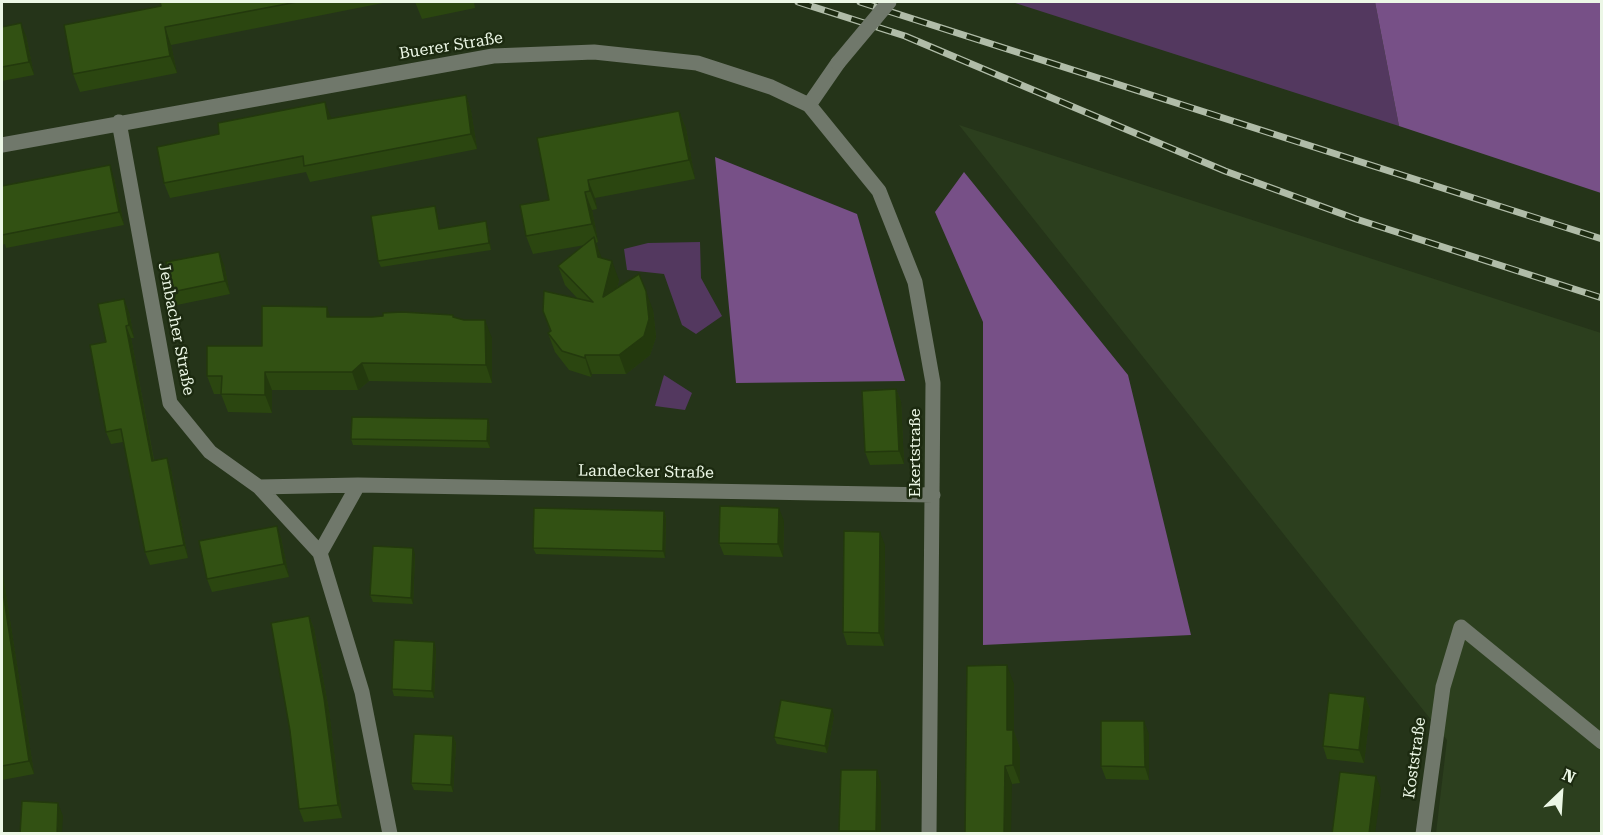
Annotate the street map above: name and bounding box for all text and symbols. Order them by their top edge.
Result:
street label: Buerer Straße [398,28,504,64]
street label: Jenbacher Straße [154,261,198,397]
street label: Ekertstraße [905,409,925,497]
street label: Landecker Straße [578,461,714,483]
street label: Koststraße [1400,716,1430,800]
north arrow [1531,763,1591,823]
text: N [1559,765,1578,787]

